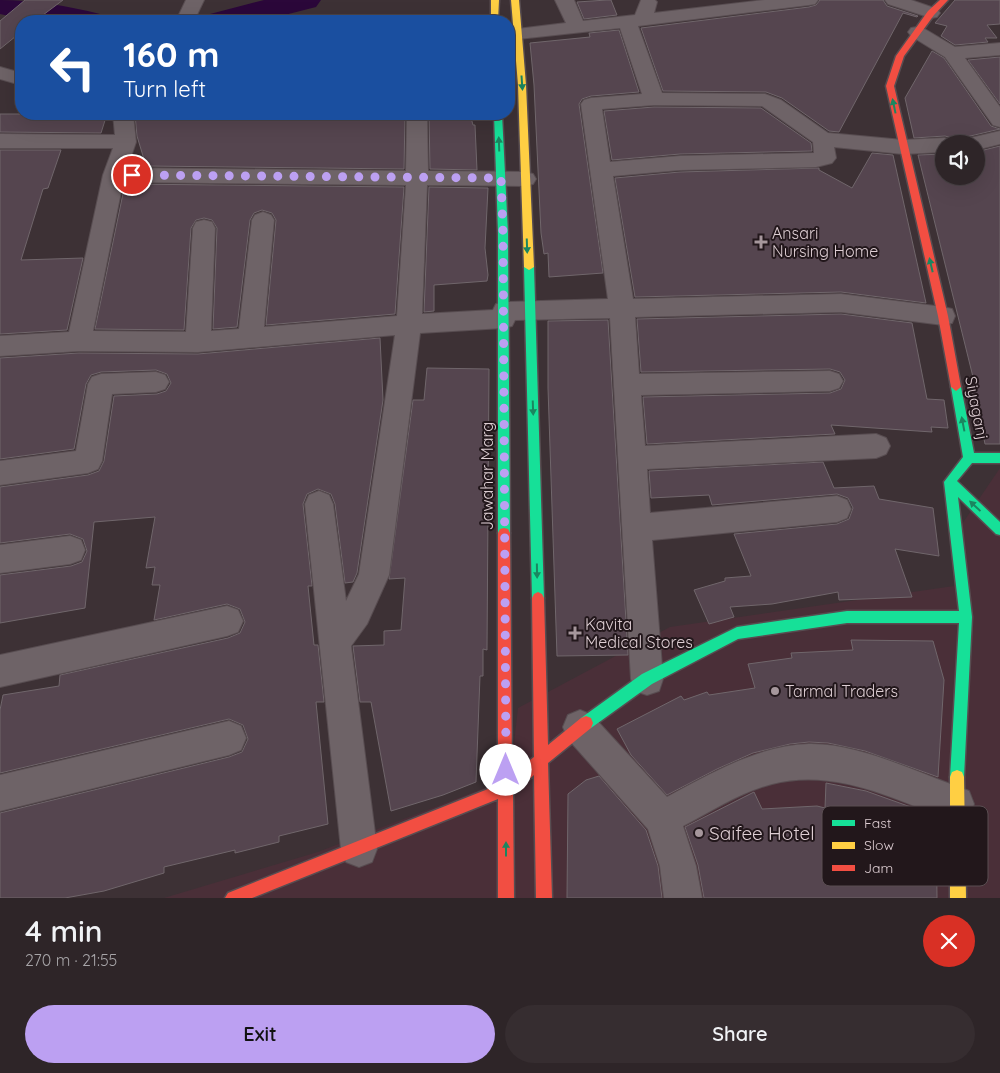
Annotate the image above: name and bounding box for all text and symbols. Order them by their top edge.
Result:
text: 160 m [123,32,220,76]
icon: left [40,35,105,100]
text: Turn left [123,75,206,103]
one-way arrow [518,76,526,92]
one-way arrow [890,99,898,114]
map controls [935,135,985,185]
button: sound [935,135,985,185]
one-way arrow [495,136,503,152]
pin [111,154,153,196]
icon: arrive [118,161,146,189]
place label: Ansari Nursing Home [772,223,878,261]
marker: Ansari Nursing Home [754,235,768,249]
one-way arrow [524,238,532,254]
one-way arrow [926,256,934,272]
street label: Siyaganj [961,374,993,442]
one-way arrow [530,400,538,416]
one-way arrow [959,416,967,431]
street label: Jawahar Marg [477,422,497,530]
one-way arrow [969,500,981,512]
one-way arrow [533,563,541,579]
place label: Kavita Medical Stores [585,614,693,652]
marker: Kavita Medical Stores [569,627,581,639]
place label: Tarmal Traders [785,681,898,701]
marker: Tarmal Traders [769,685,781,697]
position arrow [479,743,531,795]
legend [822,806,988,886]
text: Fast [864,814,892,832]
place label: Saifee Hotel [709,821,815,845]
marker: Saifee Hotel [693,827,705,839]
text: Slow [864,836,894,854]
one-way arrow [502,841,510,857]
text: Jam [864,859,893,877]
text: 4 min [25,912,103,950]
button: close [923,915,975,967]
text: 270 m · 21:55 [25,950,117,970]
button: Exit [25,1005,495,1063]
button: Share [505,1005,975,1063]

